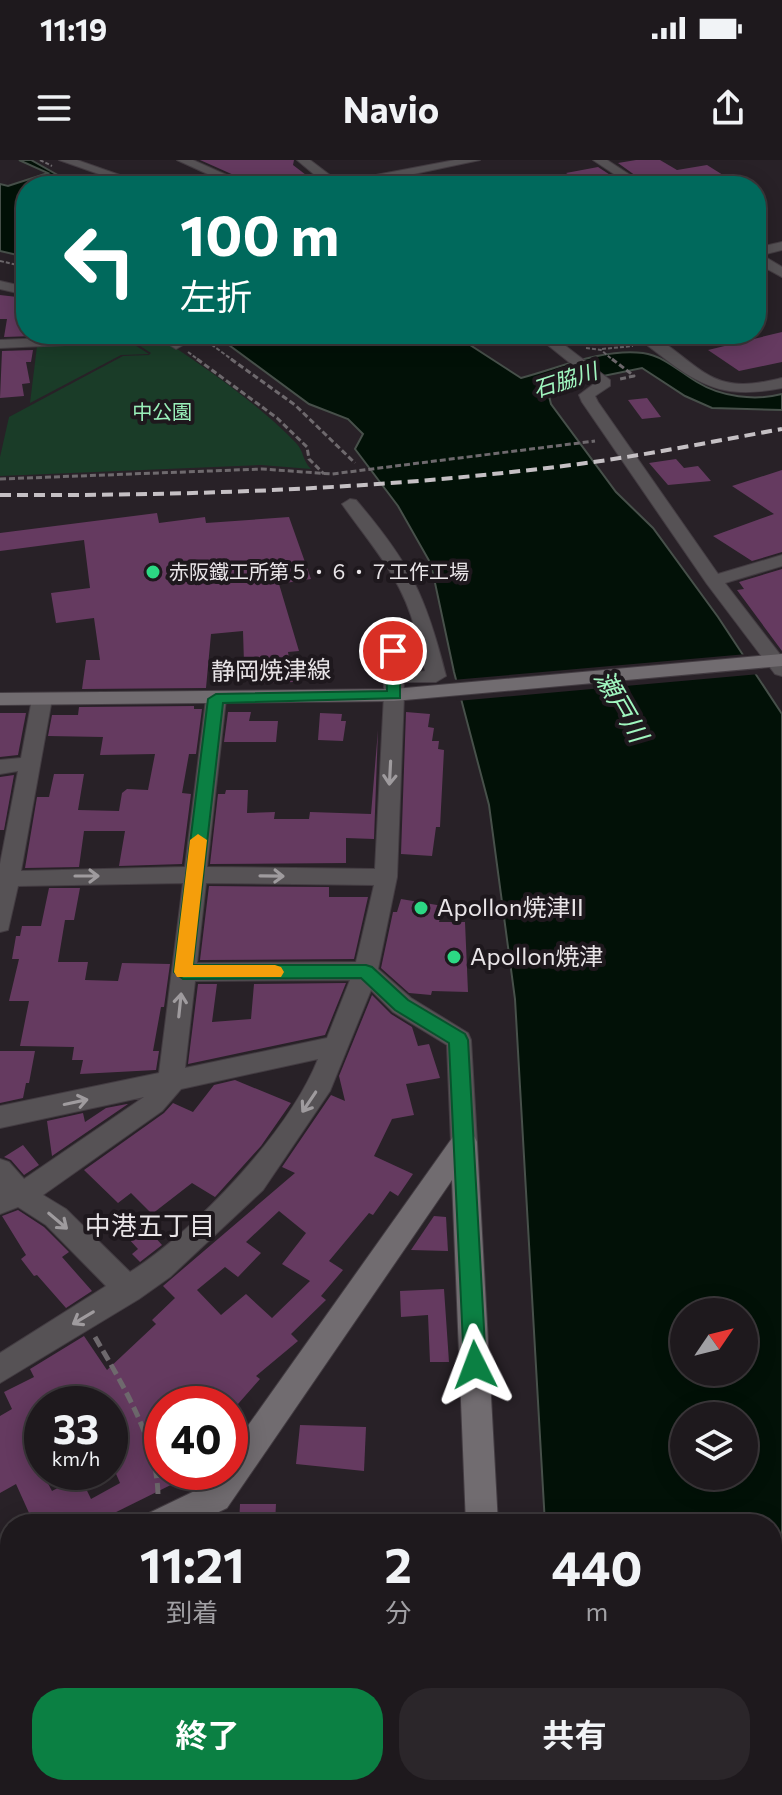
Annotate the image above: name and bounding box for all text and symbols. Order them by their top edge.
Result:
text: 11:19 [40,10,107,47]
icon: menu [32,86,76,130]
text: Navio [343,86,439,130]
icon: share [706,86,750,130]
text: 100 m [180,199,339,268]
icon: left [48,208,152,312]
text: 左折 [180,273,252,317]
water label: 石脇川 [529,356,602,403]
park label: 中公園 [132,399,192,423]
place label: 赤阪鐵工所第５・６・７工作工場 [169,559,469,583]
marker: 赤阪鐵工所第５・６・７工作工場 [144,563,162,581]
pin [359,617,427,685]
icon: arrive [371,629,415,673]
street label: 静岡焼津線 [211,654,331,685]
water label: 瀬戸川 [589,664,657,749]
one-way arrow [382,759,397,786]
one-way arrow [73,868,100,884]
one-way arrow [258,868,285,884]
place label: Apollon焼津II [437,892,584,921]
marker: Apollon焼津II [412,899,430,917]
place label: Apollon焼津 [470,941,603,970]
marker: Apollon焼津 [445,948,463,966]
one-way arrow [172,992,187,1019]
one-way arrow [301,1091,317,1113]
one-way arrow [63,1094,89,1109]
district label: 中港五丁目 [85,1209,215,1240]
one-way arrow [47,1212,68,1230]
north arrow [670,1298,758,1386]
map controls [670,1298,758,1490]
one-way arrow [72,1311,95,1327]
position arrow [433,1323,517,1407]
speed limit sign: 40 [144,1386,248,1490]
button: layers [670,1402,758,1490]
text: 33 [53,1403,99,1452]
text: km/h [52,1446,100,1470]
text: 11:21 [140,1534,245,1593]
text: 2 [385,1534,412,1593]
text: 440 [552,1537,642,1596]
text: m [586,1595,608,1626]
text: 到着 [166,1596,218,1627]
text: 分 [385,1596,411,1627]
button: 終了 [32,1688,383,1780]
button: 共有 [399,1688,750,1780]

